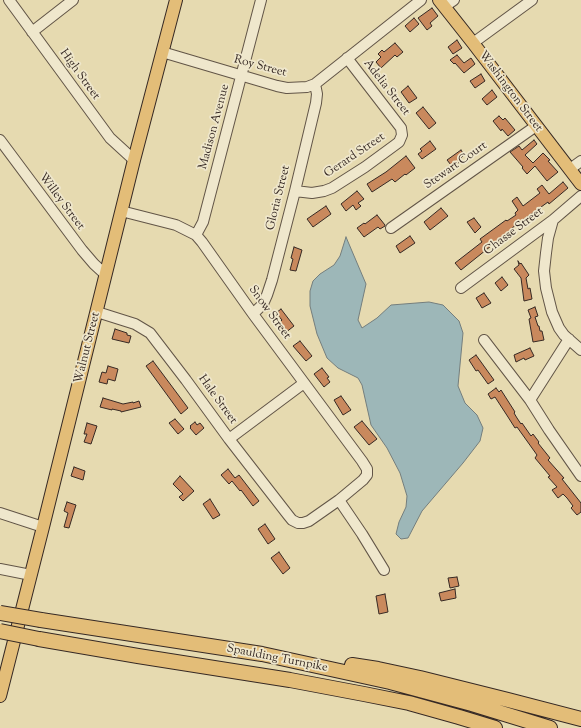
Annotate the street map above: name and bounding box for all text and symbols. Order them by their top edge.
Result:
street label: High Street [56,47,102,103]
street label: Washington Street [475,49,545,135]
street label: Roy Street [232,53,288,81]
street label: Adelia Street [360,57,412,119]
street label: Madison Avenue [197,83,233,171]
street label: Gerard Street [322,130,388,182]
street label: Stewart Court [422,139,490,193]
street label: Gloria Street [264,164,294,232]
street label: Willey Street [35,171,87,233]
street label: Chasse Street [481,205,547,259]
street label: Snow Street [245,283,293,343]
street label: Walnut Street [72,311,104,385]
street label: Hale Street [194,373,240,427]
street label: Spaulding Turnpike [225,642,329,676]

